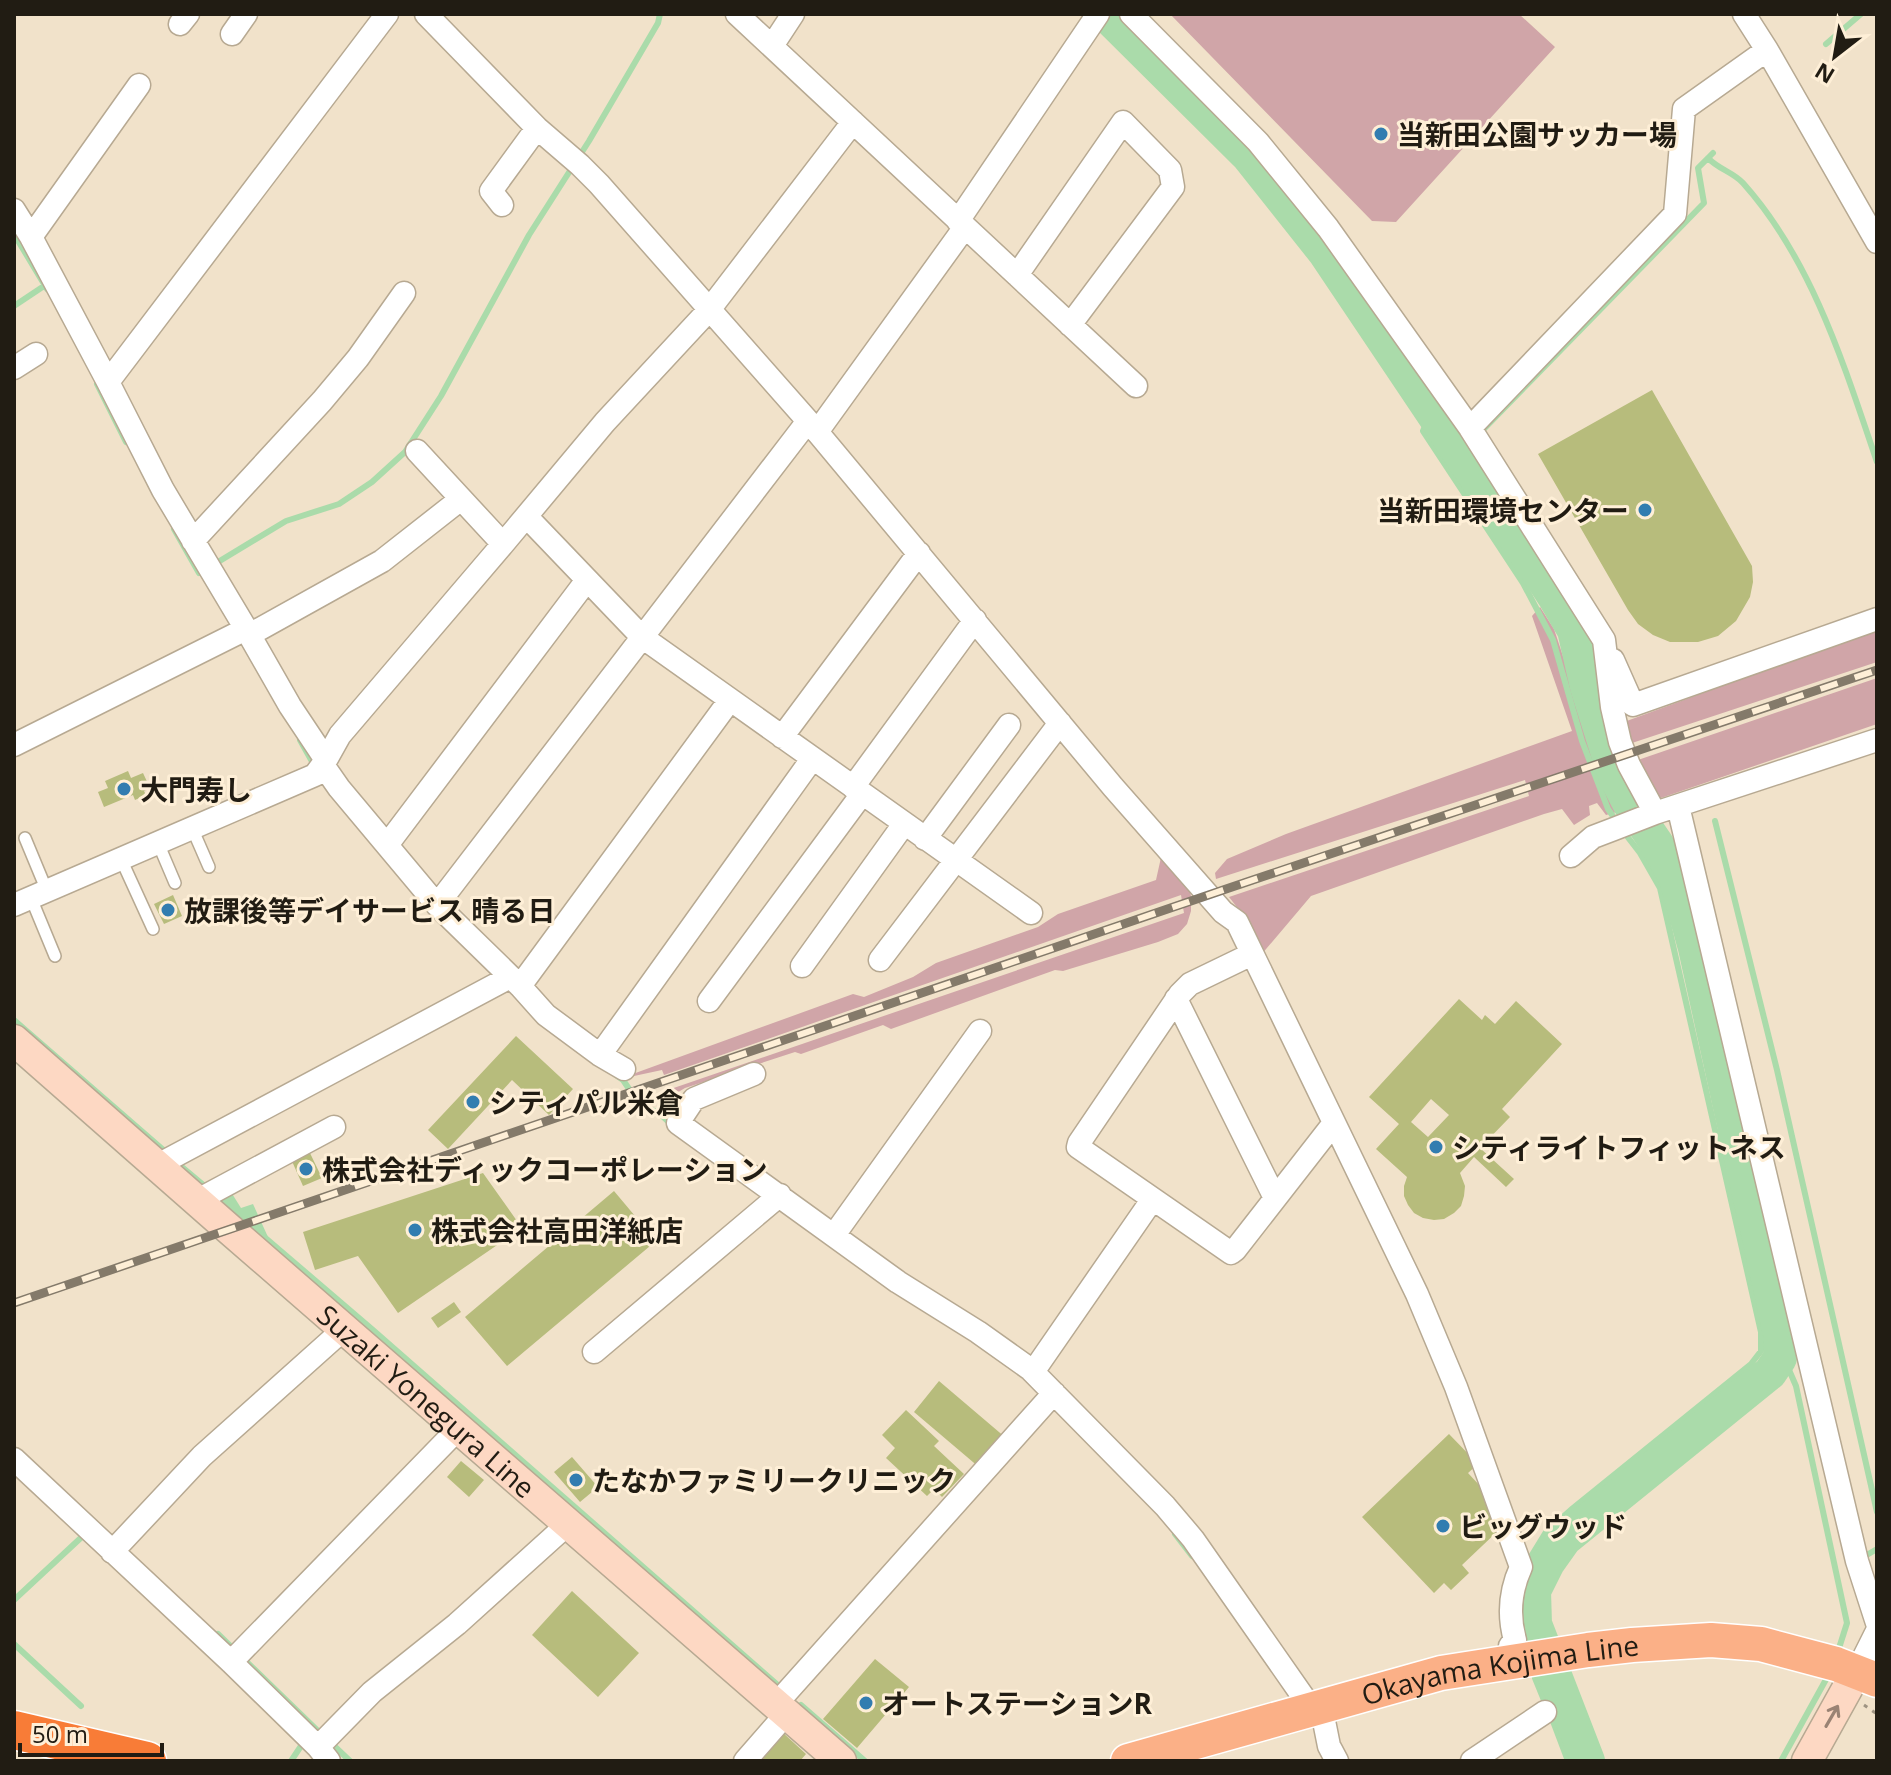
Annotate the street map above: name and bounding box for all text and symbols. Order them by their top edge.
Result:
north arrow [1795,16,1875,96]
text: N [1809,57,1840,91]
place label: 当新田公園サッカー場 [1397,115,1677,153]
marker: 当新田公園サッカー場 [1372,125,1390,143]
place label: 当新田環境センター [1377,491,1629,529]
marker: 当新田環境センター [1636,501,1654,519]
place label: 大門寿し [140,770,252,808]
marker: 大門寿し [115,780,133,798]
place label: 放課後等デイサービス 晴る日 [184,891,555,929]
marker: 放課後等デイサービス 晴る日 [159,901,177,919]
place label: シティパル米倉 [489,1083,683,1121]
marker: シティパル米倉 [464,1093,482,1111]
place label: シティライトフィットネス [1452,1128,1786,1166]
marker: シティライトフィットネス [1427,1138,1445,1156]
place label: 株式会社ディックコーポレーション [322,1150,767,1188]
marker: 株式会社ディックコーポレーション [297,1160,315,1178]
place label: 株式会社高田洋紙店 [431,1211,683,1249]
marker: 株式会社高田洋紙店 [406,1221,424,1239]
street label: Suzaki Yonegura Line [310,1296,544,1506]
place label: たなかファミリークリニック [592,1461,956,1499]
marker: たなかファミリークリニック [567,1471,585,1489]
place label: ビッグウッド [1459,1507,1627,1545]
marker: ビッグウッド [1434,1517,1452,1535]
street label: Okayama Kojima Line [1357,1625,1641,1714]
place label: オートステーションR [882,1684,1152,1722]
marker: オートステーションR [857,1694,875,1712]
one-way arrow [1824,1705,1840,1728]
scale bar [20,1707,162,1757]
text: 50 m [32,1717,88,1750]

